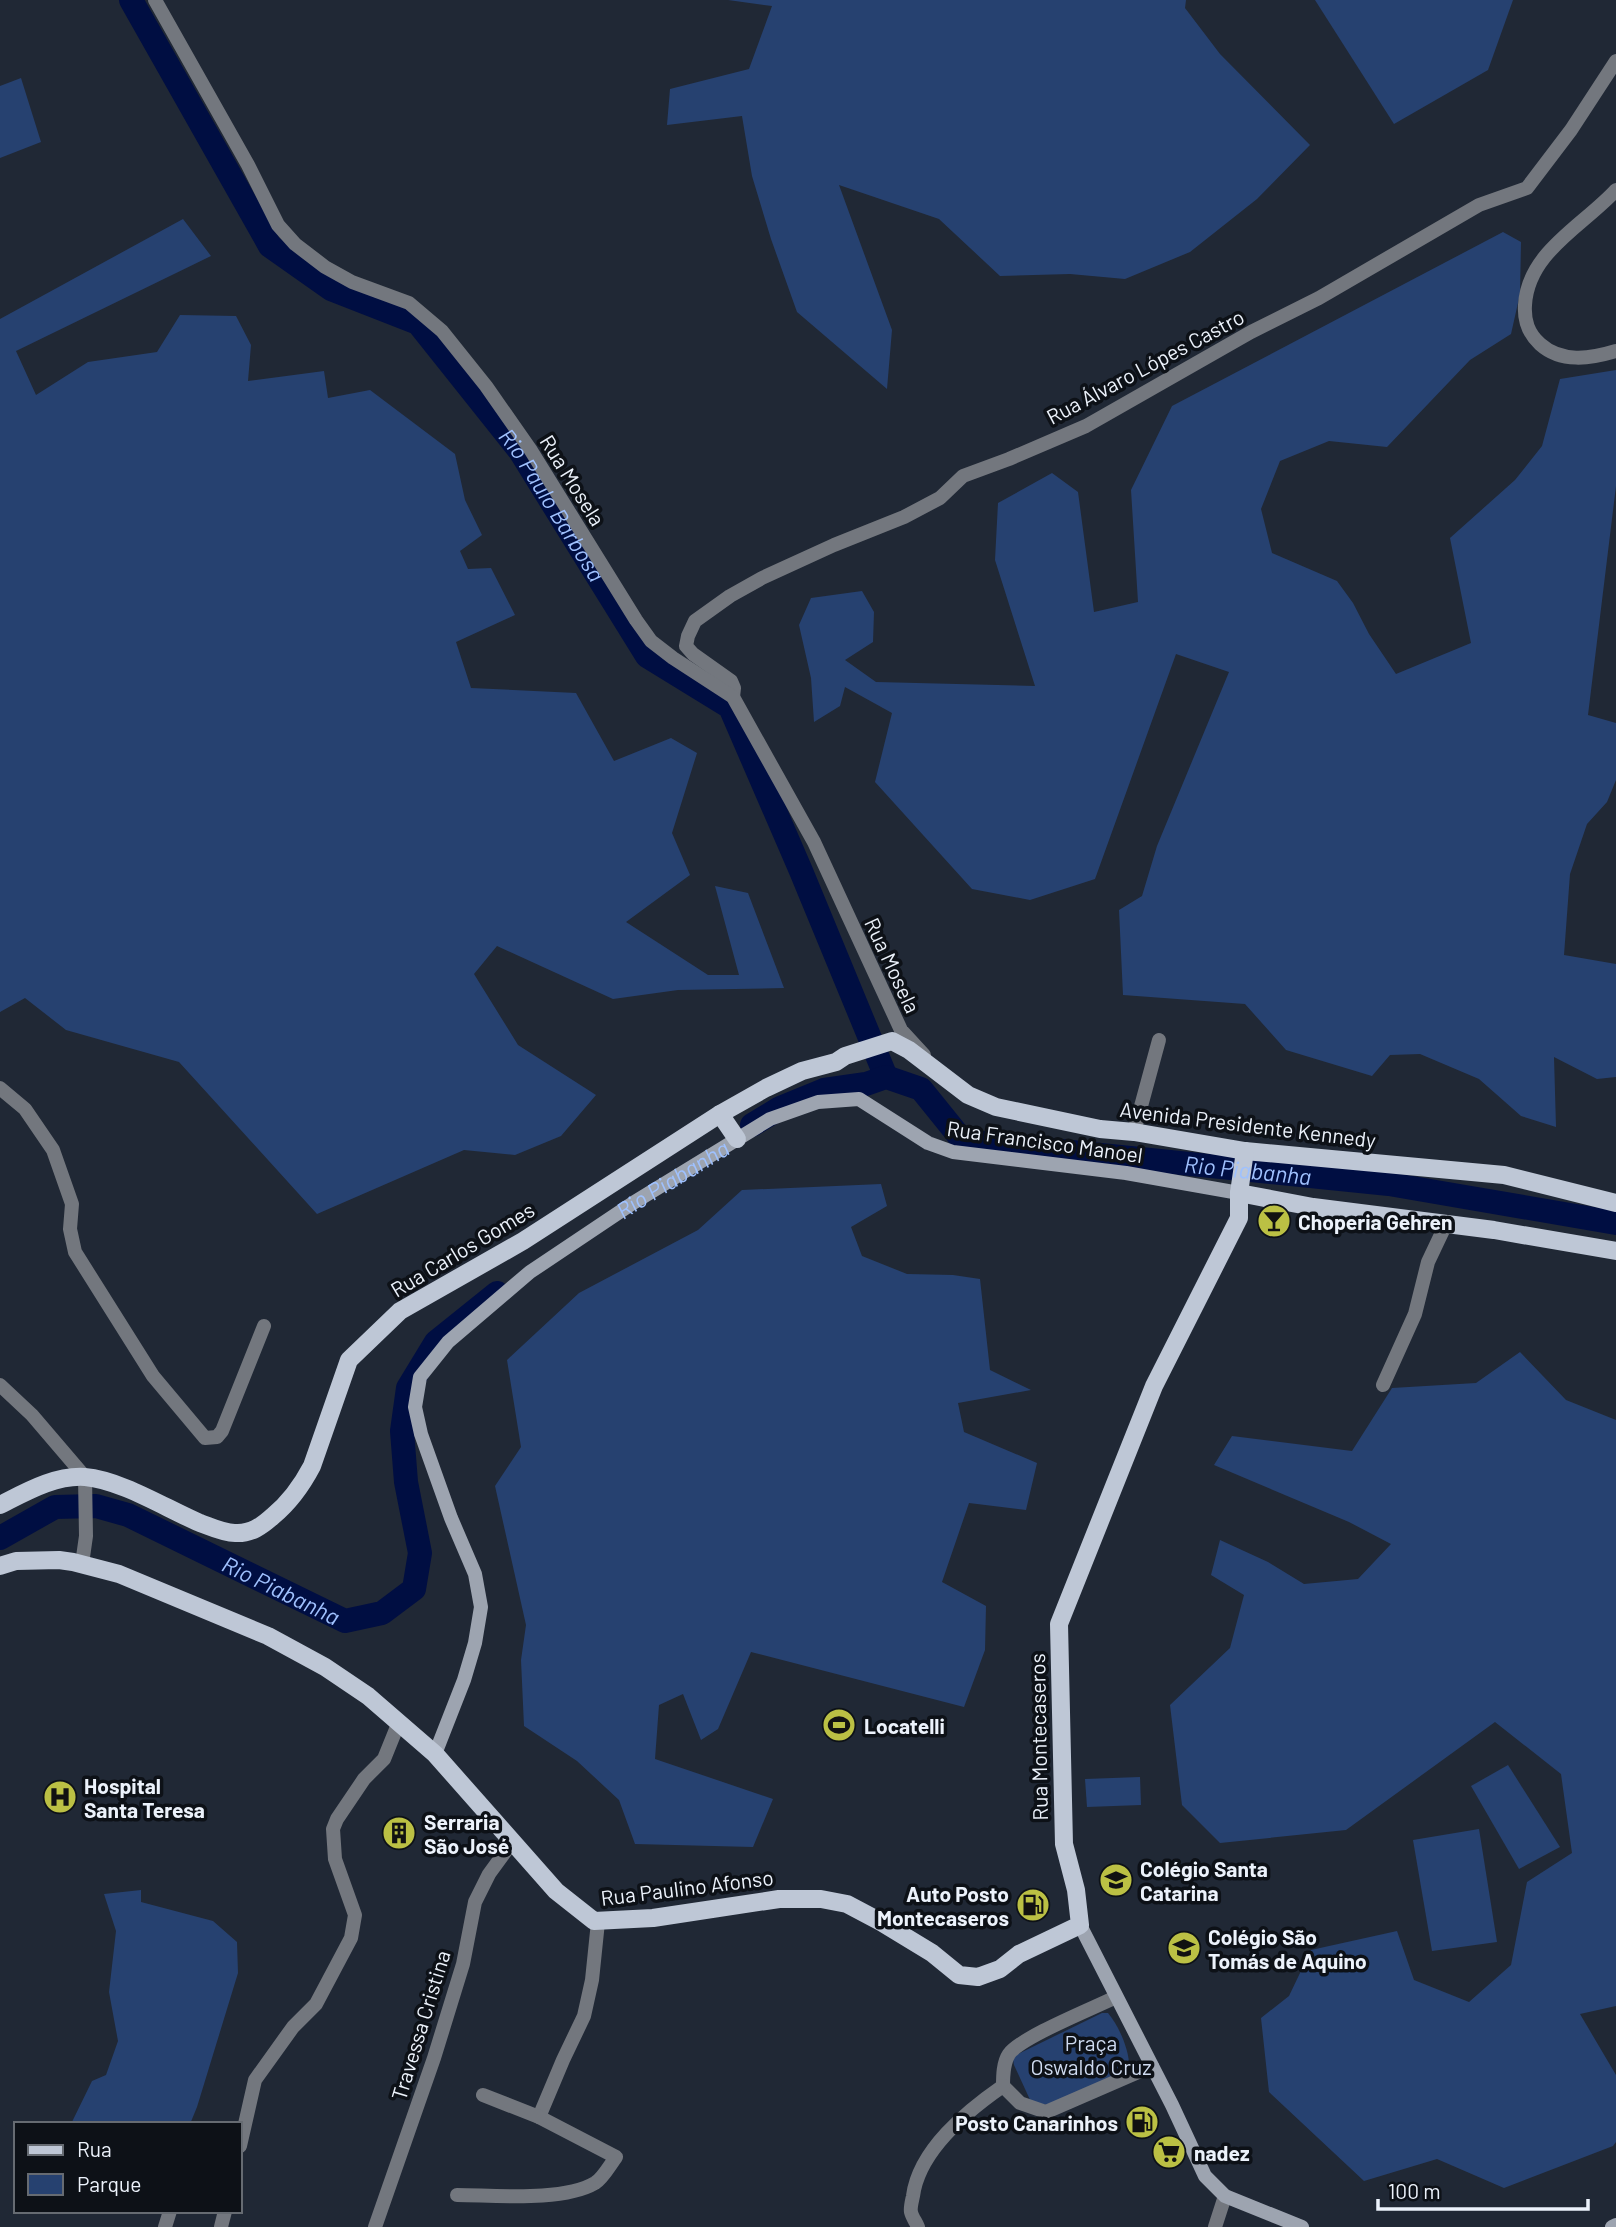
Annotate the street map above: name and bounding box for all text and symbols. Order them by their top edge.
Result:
street label: Rua Álvaro Lópes Castro [1042,303,1248,429]
water label: Rio Paulo Barbosa [493,423,611,586]
street label: Rua Mosela [535,430,611,530]
street label: Rua Mosela [860,913,926,1017]
street label: Avenida Presidente Kennedy [1119,1096,1378,1152]
street label: Rua Francisco Manoel [945,1115,1145,1167]
water label: Rio Piabanha [610,1134,734,1225]
water label: Rio Piabanha [1183,1149,1313,1190]
street label: Rua Carlos Gomes [386,1196,538,1302]
bar icon: Choperia Gehren [1255,1202,1293,1240]
place label: Choperia Gehren [1298,1209,1452,1234]
water label: Rio Piabanha [218,1549,345,1630]
street label: Rua Montecaseros [1024,1653,1052,1821]
sports icon: Locatelli [820,1706,858,1744]
place label: Locatelli [864,1713,945,1738]
place label: Hospital Santa Teresa [84,1773,205,1822]
hospital icon: Hospital Santa Teresa [41,1778,79,1816]
place label: Serraria São José [424,1809,509,1858]
building icon: Serraria São José [380,1814,418,1852]
place label: Colégio Santa Catarina [1140,1856,1268,1905]
school or university icon: Colégio Santa Catarina [1097,1861,1135,1899]
street label: Rua Paulino Afonso [599,1864,775,1910]
place label: Auto Posto Montecaseros [877,1881,1009,1930]
fuel station icon: Auto Posto Montecaseros [1014,1886,1052,1924]
place label: Colégio São Tomás de Aquino [1208,1924,1367,1973]
school or university icon: Colégio São Tomás de Aquino [1165,1929,1203,1967]
street label: Travessa Cristina [385,1947,455,2103]
park label: Praça Oswaldo Cruz [1030,2030,1152,2079]
fuel station icon: Posto Canarinhos [1123,2103,1161,2141]
place label: Posto Canarinhos [955,2110,1118,2135]
legend [14,2122,242,2213]
supermarket icon: nadez [1150,2133,1188,2171]
text: Rua [77,2136,112,2161]
place label: nadez [1194,2140,1250,2165]
scale bar [1378,2168,1588,2212]
text: Parque [77,2171,142,2196]
text: 100 m [1388,2178,1441,2203]

